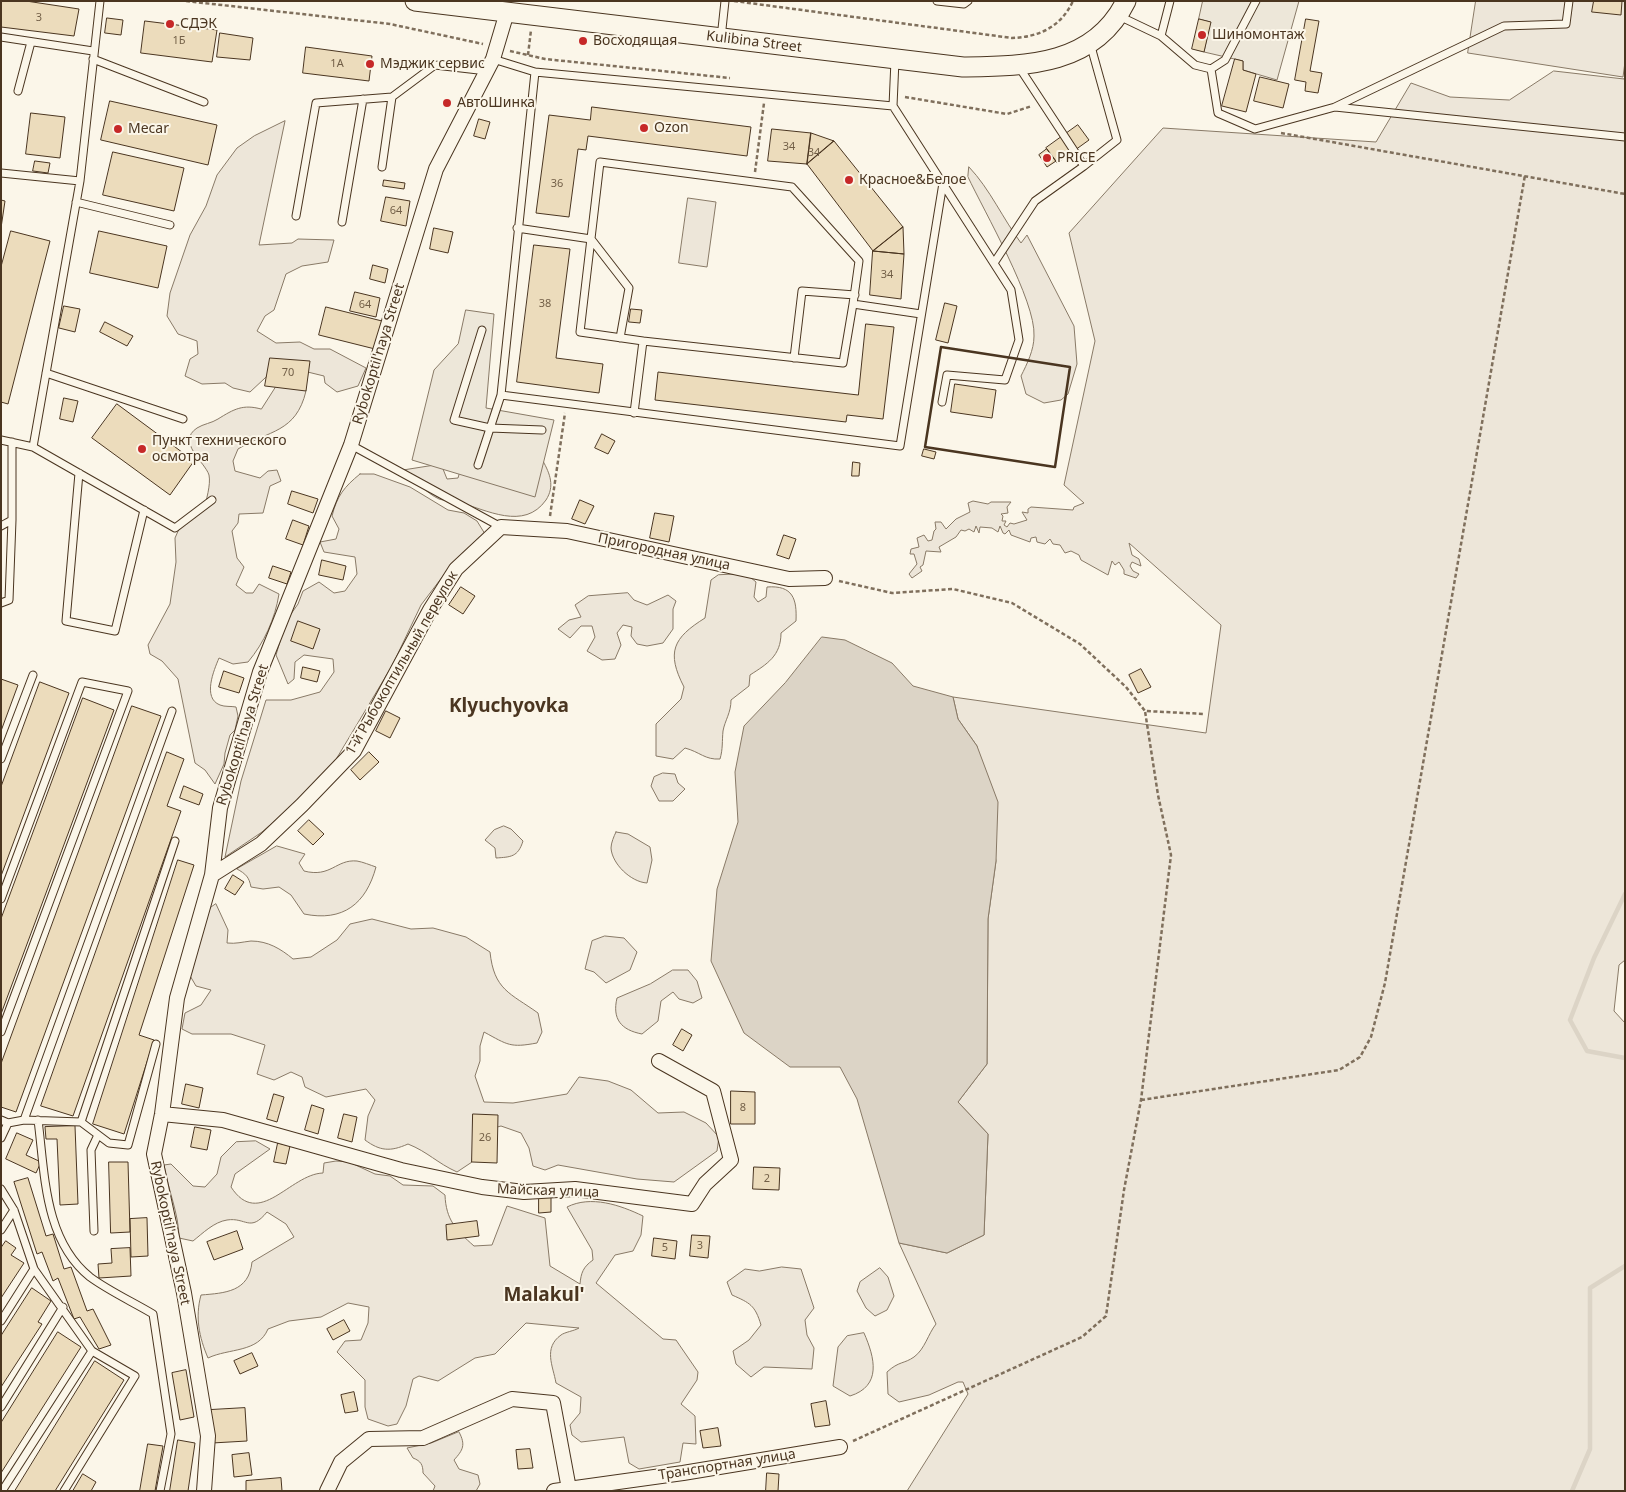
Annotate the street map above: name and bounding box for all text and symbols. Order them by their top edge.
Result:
house number: 3 [36,11,42,25]
place label: СДЭК [180,16,217,32]
marker: СДЭК [164,18,176,30]
place label: Шиномонтаж [1212,27,1304,43]
street label: Kulibina Street [705,28,803,56]
marker: Шиномонтаж [1196,29,1208,41]
place label: Восходящая [593,33,677,49]
house number: 1Б [172,34,186,48]
marker: Восходящая [577,35,589,47]
place label: Мэджик сервис [380,56,485,72]
house number: 1А [330,57,344,71]
marker: Мэджик сервис [364,58,376,70]
place label: АвтоШинка [457,95,535,111]
marker: АвтоШинка [441,97,453,109]
place label: Ozon [654,120,689,136]
place label: Mecar [128,121,169,137]
marker: Ozon [638,122,650,134]
marker: Mecar [112,123,124,135]
house number: 34 [783,140,795,154]
house number: 34 [808,146,820,160]
place label: PRICE [1057,150,1096,166]
marker: PRICE [1041,152,1053,164]
place label: Красное&Белое [859,172,966,188]
marker: Красное&Белое [843,174,855,186]
house number: 36 [551,177,563,191]
house number: 64 [390,204,402,218]
house number: 34 [881,268,893,282]
street label: Rybokoptil'naya Street [350,281,408,427]
house number: 38 [539,297,551,311]
house number: 64 [359,298,371,312]
house number: 70 [282,366,294,380]
place label: Пункт технического осмотра [152,433,286,466]
marker: Пункт технического осмотра [136,443,148,455]
street label: Пригородная улица [596,530,732,574]
street label: 1-й Рыбокоптильный переулок [342,568,462,758]
street label: Rybokoptil'naya Street [214,662,272,808]
district label: Klyuchyovka [449,696,569,718]
house number: 8 [740,1101,746,1115]
house number: 26 [479,1131,491,1145]
street label: Rybokoptil'naya Street [147,1159,193,1307]
house number: 2 [764,1172,770,1186]
street label: Майская улица [497,1181,599,1201]
house number: 3 [697,1239,703,1253]
house number: 5 [662,1241,668,1255]
district label: Malakul' [503,1285,585,1307]
street label: Транспортная улица [657,1446,797,1484]

